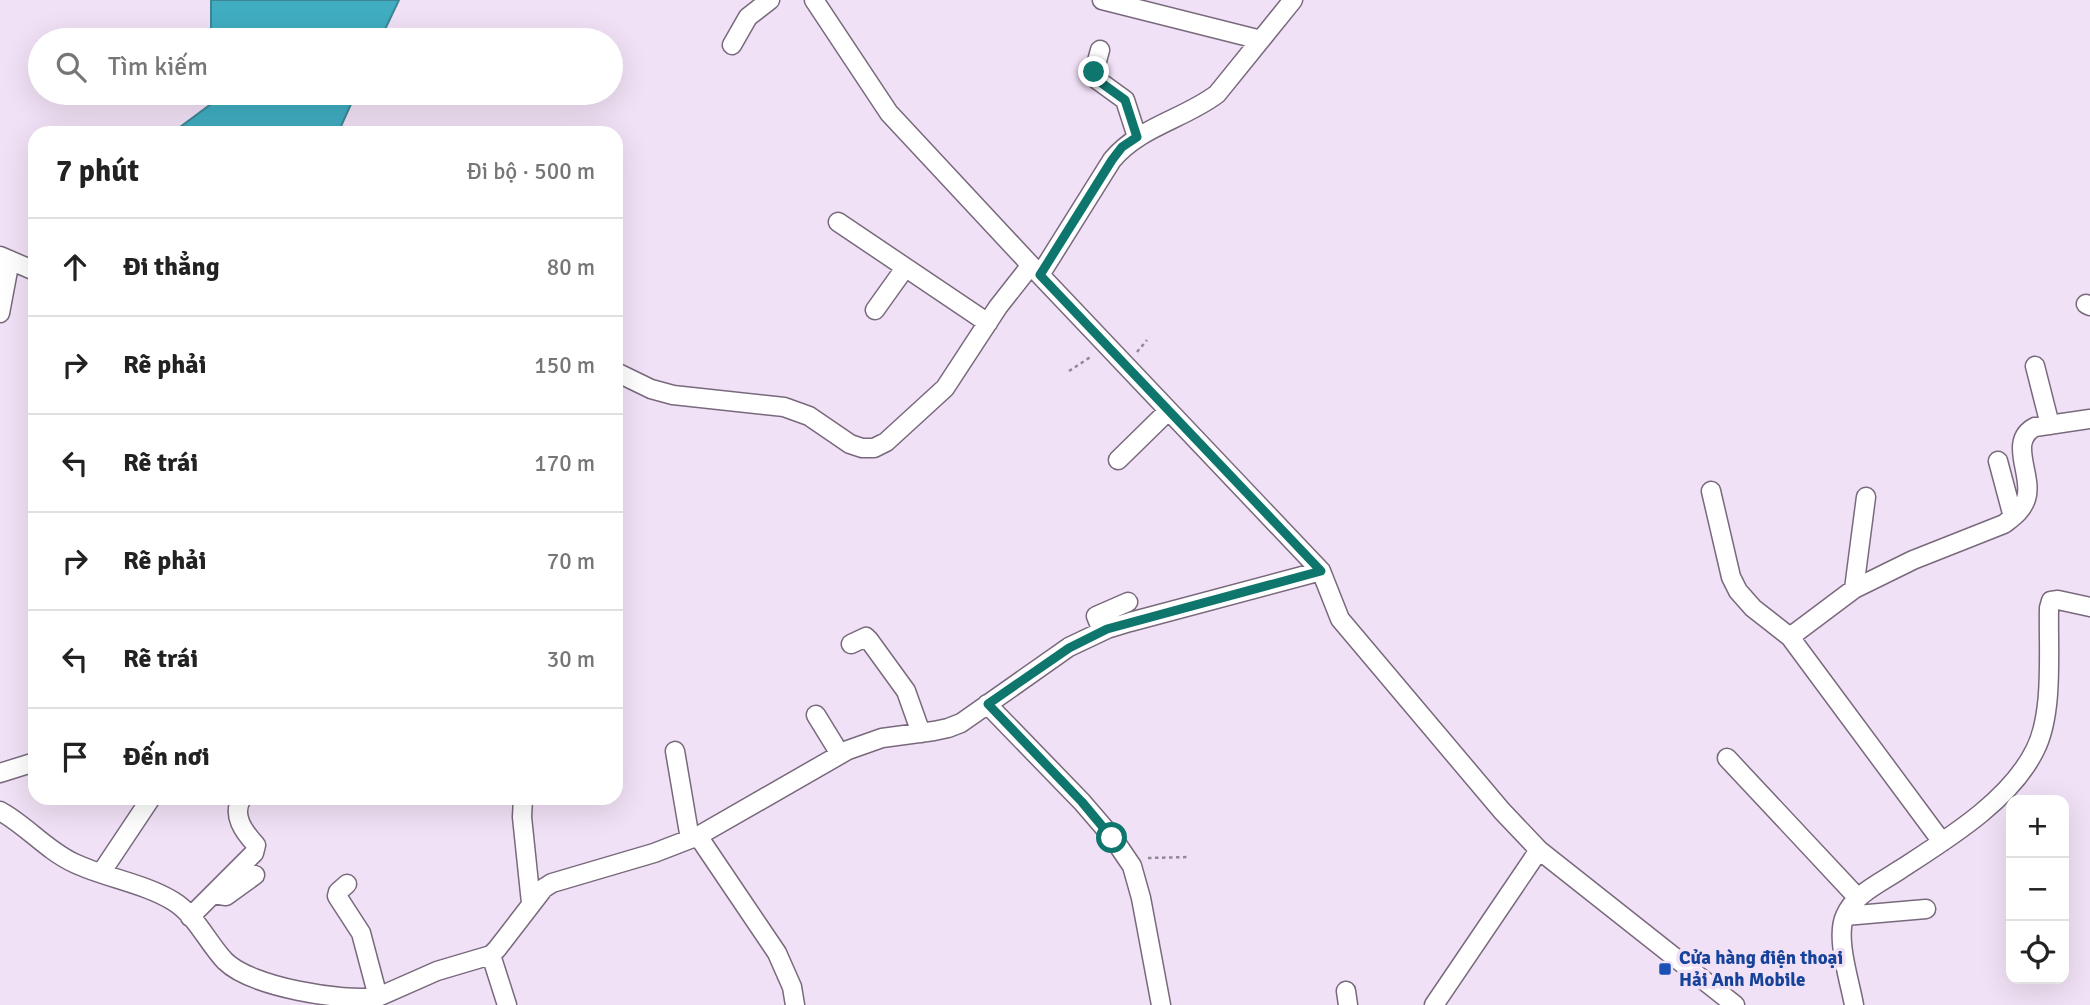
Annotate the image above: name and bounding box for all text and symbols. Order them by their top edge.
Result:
search box [28,28,623,105]
icon: search [52,48,90,86]
text: Tìm kiếm [108,51,208,83]
route end [1078,56,1109,87]
text: 7 phút [56,153,139,190]
text: Đi bộ · 500 m [467,157,595,186]
icon: ahead [56,248,94,286]
text: Đi thẳng [123,251,220,283]
text: 80 m [547,253,595,282]
icon: right [56,346,94,384]
text: Rẽ phải [123,349,207,381]
text: 150 m [534,351,595,380]
icon: left [56,444,94,482]
text: Rẽ trái [123,447,198,479]
text: 170 m [534,449,595,478]
icon: right [56,542,94,580]
text: Rẽ phải [123,545,207,577]
text: 70 m [547,547,595,576]
icon: left [56,640,94,678]
text: Rẽ trái [123,643,198,675]
text: 30 m [547,645,595,674]
icon: arrive [56,738,94,776]
text: Đến nơi [123,741,210,773]
map controls [2006,795,2069,984]
button: + [2006,795,2069,858]
route start [1096,822,1127,853]
button: − [2006,858,2069,921]
button: locate [2006,921,2069,984]
place label: Cửa hàng điện thoại Hải Anh Mobile [1679,946,1843,992]
marker: Cửa hàng điện thoại Hải Anh Mobile [1657,961,1673,977]

